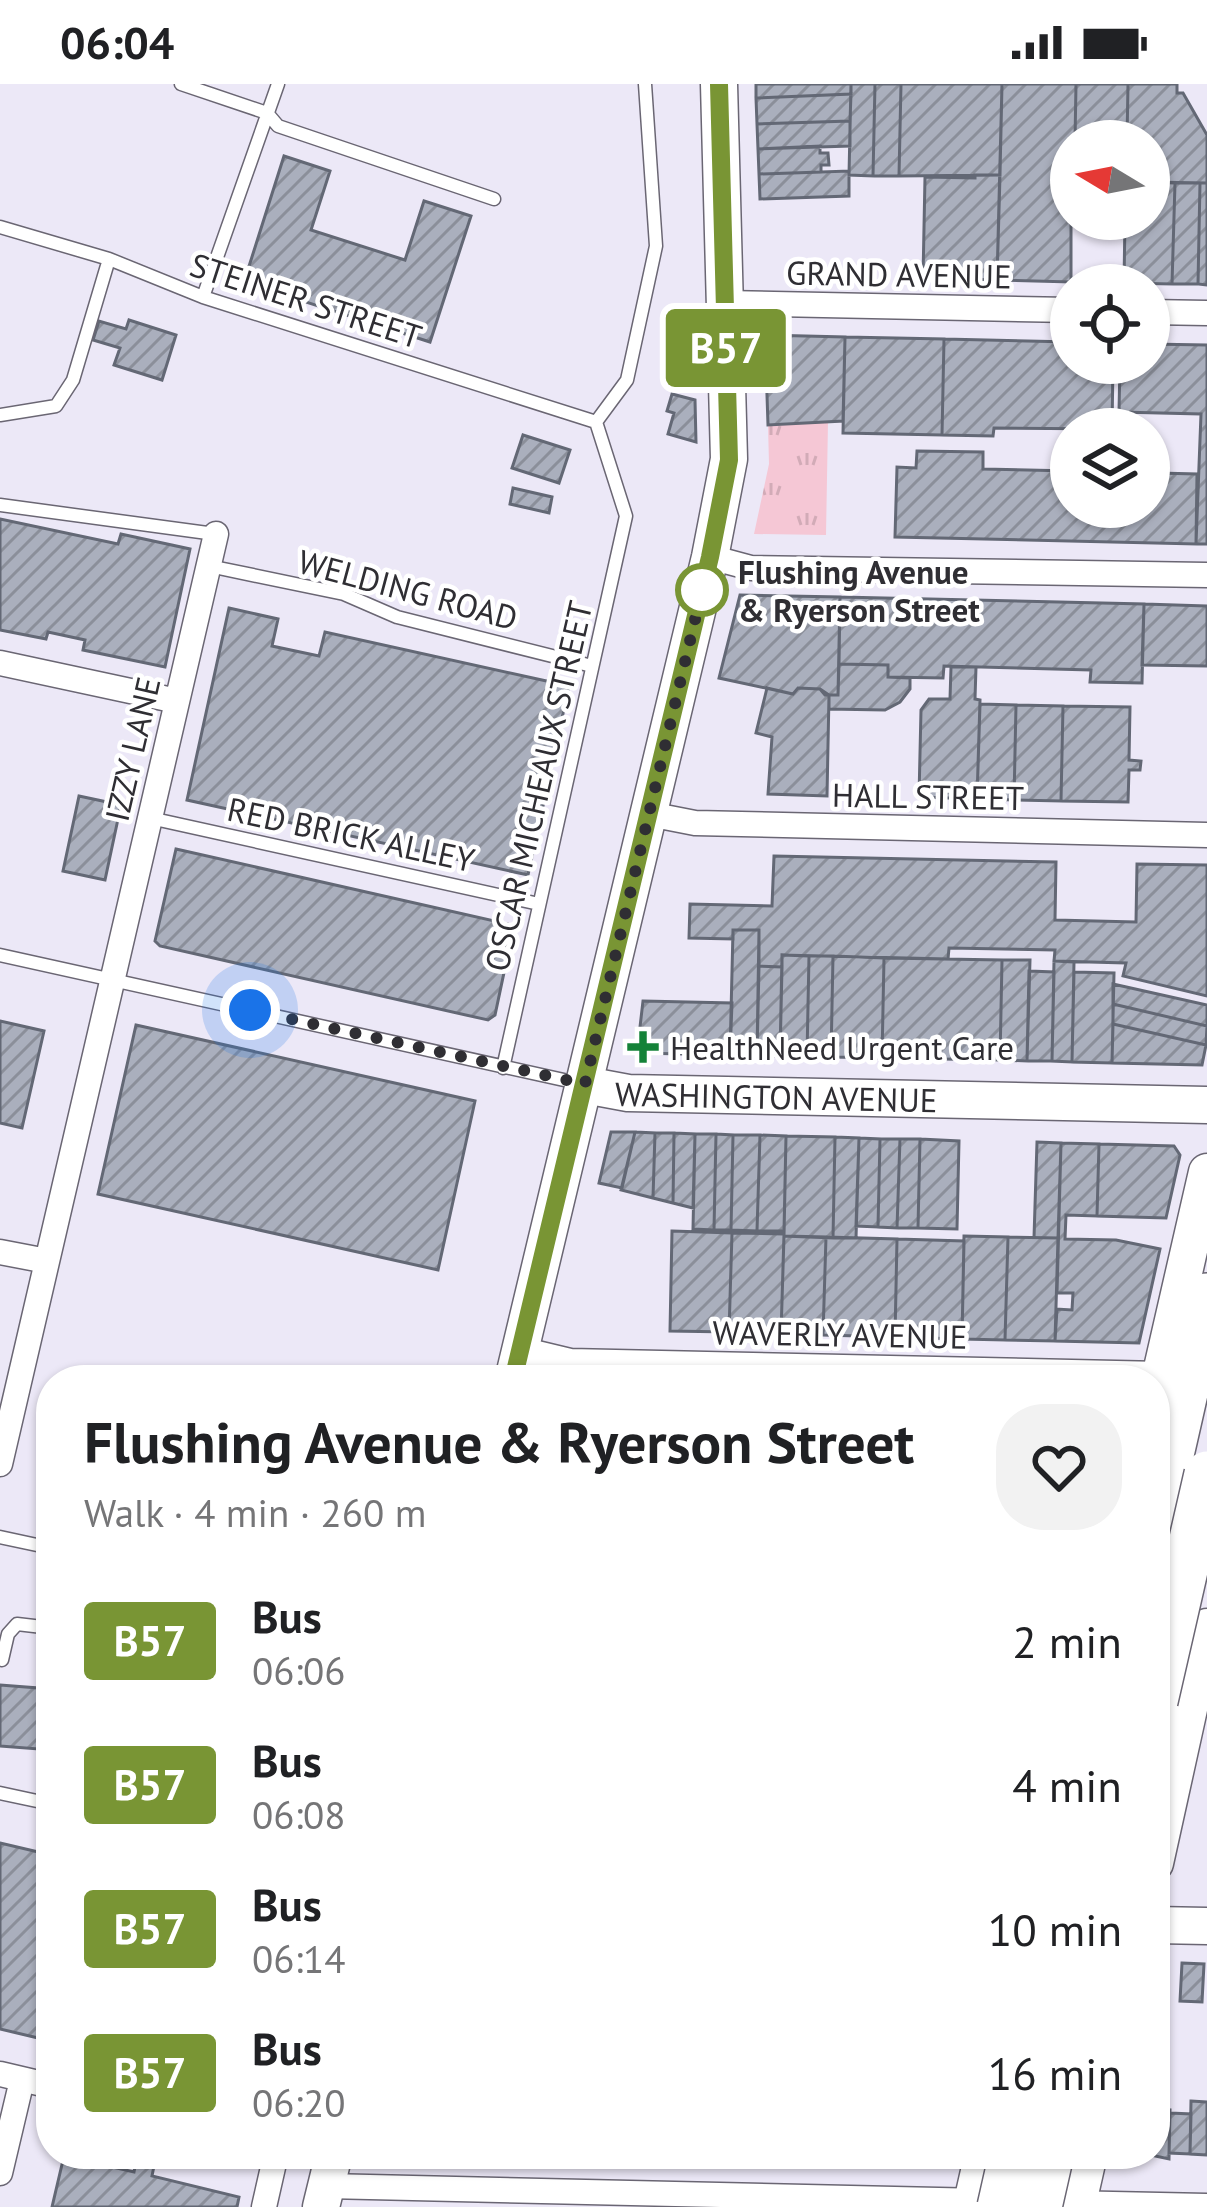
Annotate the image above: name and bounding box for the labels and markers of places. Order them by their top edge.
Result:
place label: Flushing Avenue & Ryerson Street [738,550,980,631]
marker: Flushing Avenue & Ryerson Street [677,565,727,615]
place label: HealthNeed Urgent Care [670,1026,1014,1069]
marker: HealthNeed Urgent Care [627,1031,659,1063]

